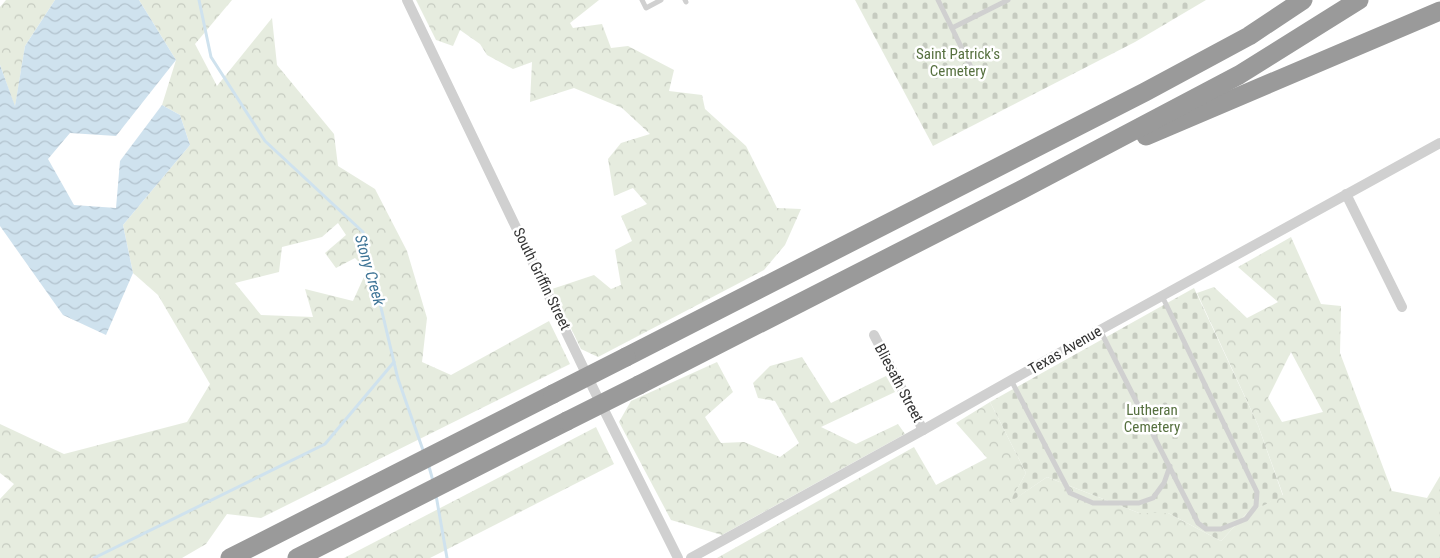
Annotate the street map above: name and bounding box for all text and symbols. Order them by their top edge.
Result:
park label: Saint Patrick's Cemetery [916,45,1000,80]
street label: South Griffin Street [509,225,575,333]
water label: Stony Creek [351,232,389,309]
street label: Texas Avenue [1025,322,1105,378]
street label: Bliesath Street [871,341,927,425]
park label: Lutheran Cemetery [1124,401,1180,436]

